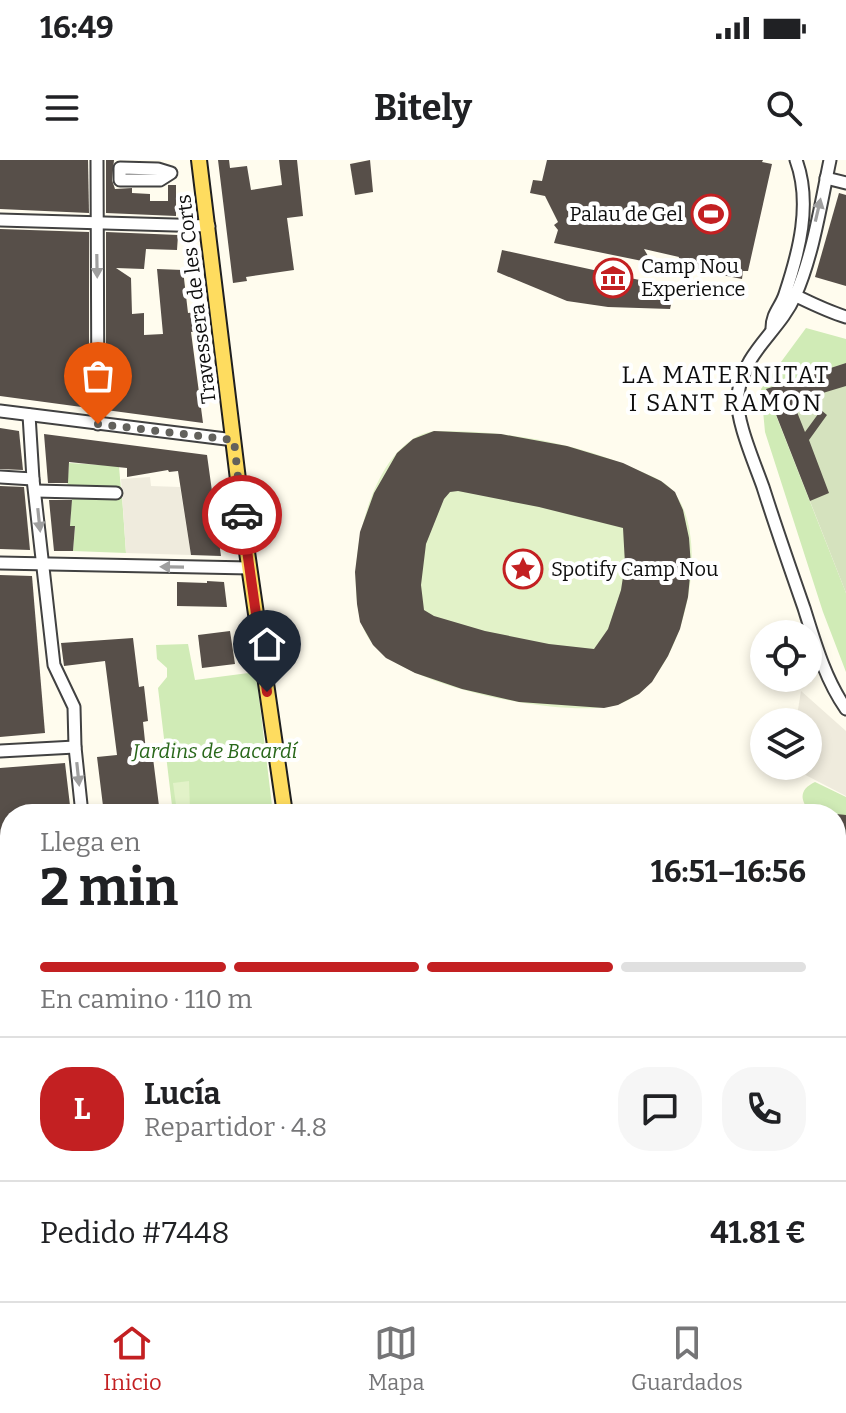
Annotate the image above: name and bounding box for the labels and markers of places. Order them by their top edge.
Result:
sports icon: Palau de Gel [690,193,732,235]
place label: Palau de Gel [570,202,683,226]
place label: Camp Nou Experience [641,254,745,301]
museum icon: Camp Nou Experience [592,257,634,299]
pin [64,342,132,424]
place icon: Spotify Camp Nou [502,548,544,590]
place label: Spotify Camp Nou [551,557,718,581]
pin [233,610,301,692]

